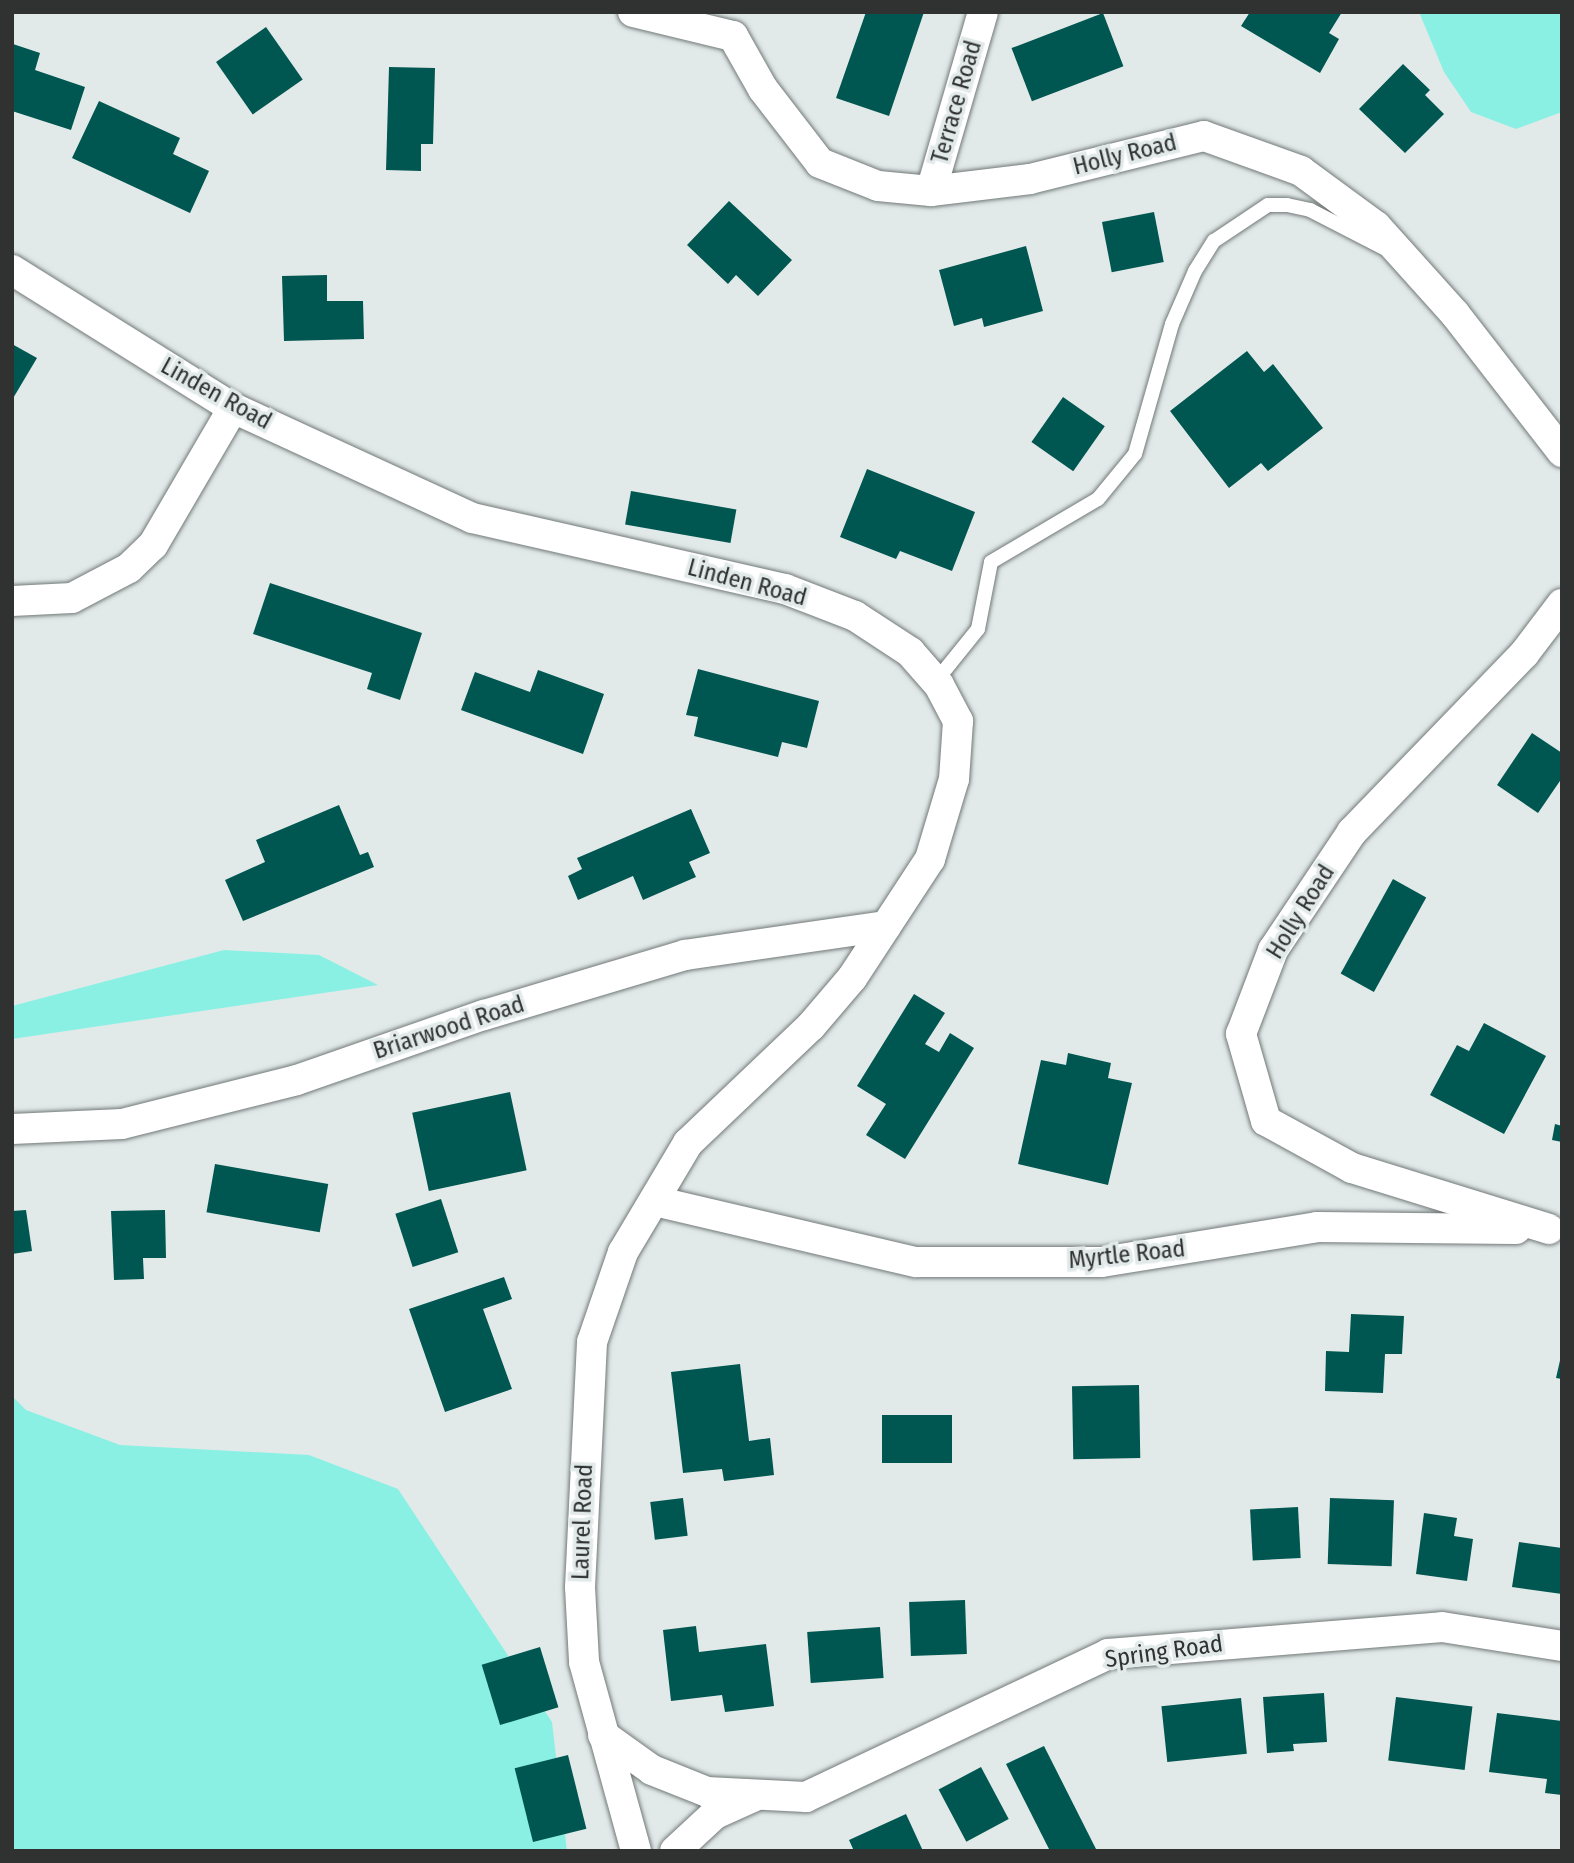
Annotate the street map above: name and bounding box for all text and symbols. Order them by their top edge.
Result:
street label: Terrace Road [926,37,988,167]
street label: Holly Road [1070,128,1180,182]
street label: Linden Road [156,352,276,436]
street label: Linden Road [684,553,810,613]
street label: Holly Road [1261,860,1341,964]
street label: Briarwood Road [370,990,528,1066]
street label: Myrtle Road [1067,1235,1187,1275]
street label: Laurel Road [567,1464,599,1580]
street label: Spring Road [1103,1629,1225,1675]

